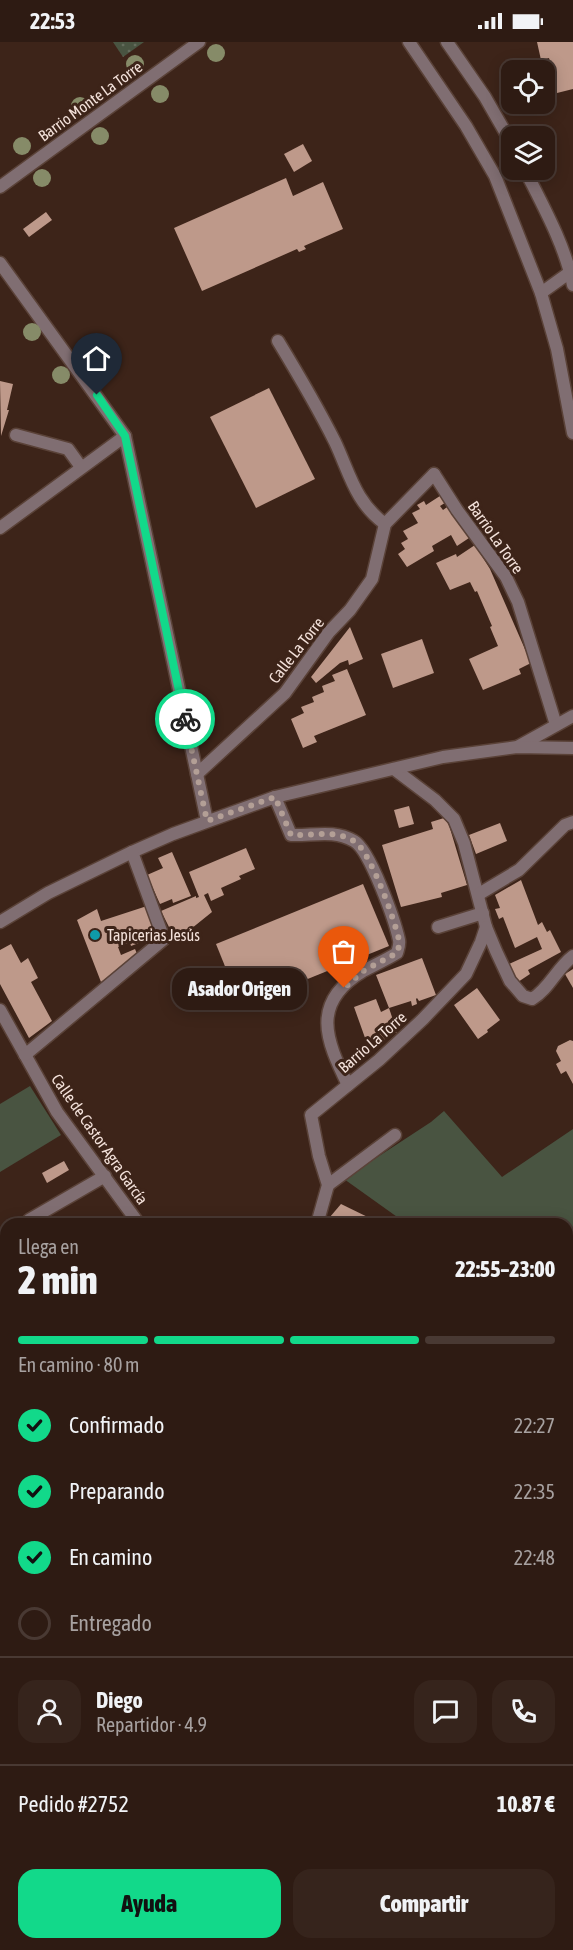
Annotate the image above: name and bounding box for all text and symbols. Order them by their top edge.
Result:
text: 22:53 [30,8,75,34]
street label: Barrio Monte La Torre [35,57,145,145]
map controls [501,60,555,180]
button: locate [501,60,555,114]
button: layers [501,126,555,180]
pin [71,333,122,395]
icon: home [80,342,113,375]
street label: Barrio La Torre [465,497,527,577]
street label: Calle La Torre [265,614,327,686]
courier [155,689,215,749]
icon: bike [169,703,202,736]
place label: Tapicerias Jesús [107,926,200,945]
pin [318,926,369,988]
marker: Tapicerias Jesús [88,928,102,942]
icon: bag [327,935,360,968]
callout: Asador Origen [173,967,308,1009]
text: Asador Origen [188,977,291,1000]
street label: Barrio La Torre [334,1008,410,1076]
street label: Calle de Castor Agra García [47,1070,152,1208]
text: Llega en [18,1235,79,1258]
text: 22:55–23:00 [455,1256,555,1282]
text: 2 min [18,1258,98,1302]
text: En camino · 80 m [18,1353,139,1376]
icon: check [18,1409,51,1442]
text: Confirmado [69,1412,164,1438]
text: 22:27 [514,1414,555,1437]
icon: check [18,1475,51,1508]
text: Preparando [69,1478,165,1504]
text: 22:35 [514,1480,555,1503]
icon: check [18,1541,51,1574]
text: En camino [69,1544,152,1570]
text: 22:48 [514,1546,555,1569]
text: Entregado [69,1610,152,1636]
button: person [18,1680,81,1743]
button: chat [414,1680,477,1743]
button: phone [492,1680,555,1743]
text: Diego [96,1687,143,1713]
text: Repartidor · 4.9 [96,1713,207,1736]
text: Pedido #2752 [18,1791,129,1817]
text: 10.87 € [497,1791,555,1817]
button: Ayuda [18,1869,281,1938]
button: Compartir [293,1869,555,1938]

